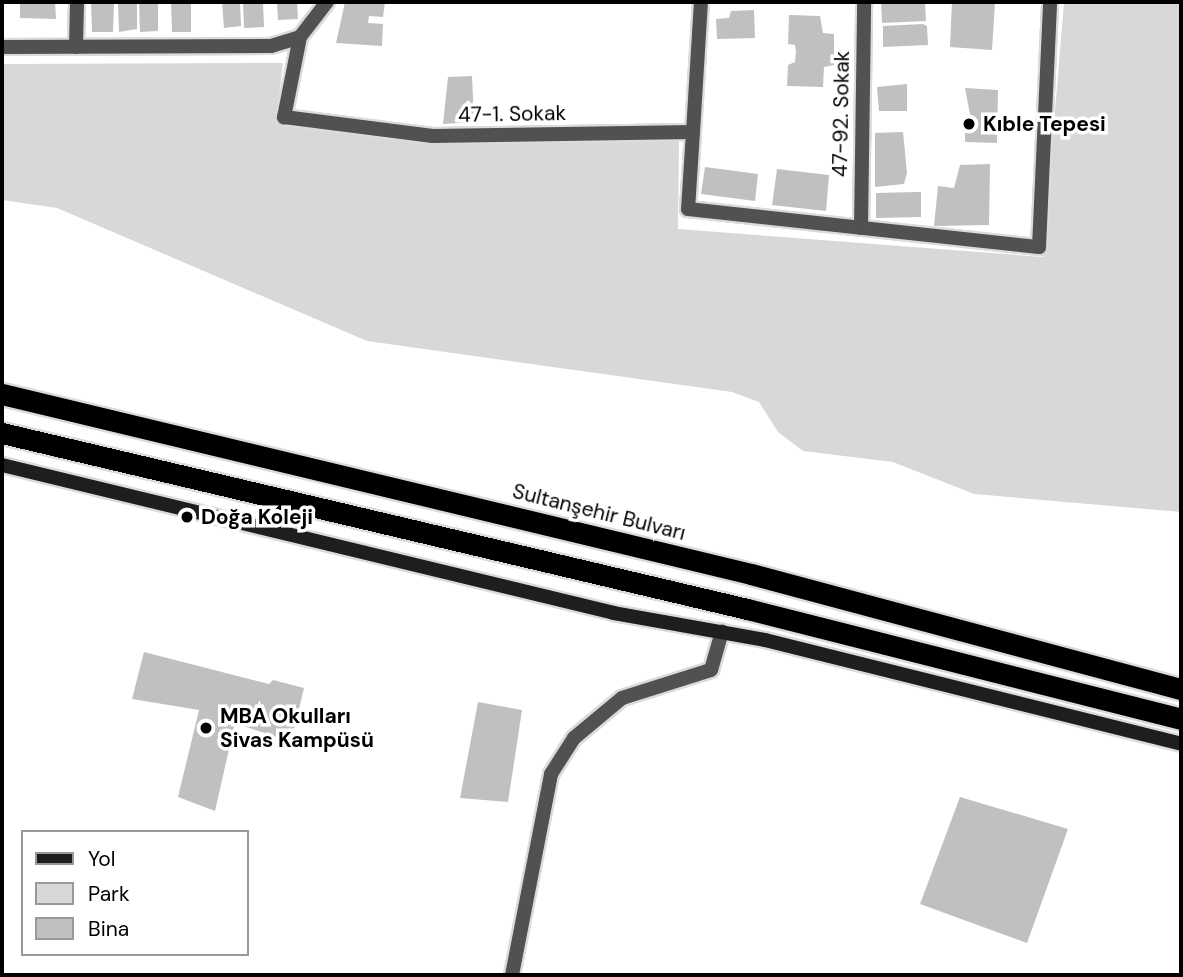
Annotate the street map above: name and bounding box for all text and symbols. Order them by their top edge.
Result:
street label: 47-92. Sokak [827,51,855,177]
street label: 47-1. Sokak [458,100,566,128]
place label: Kıble Tepesi [983,111,1106,137]
marker: Kıble Tepesi [961,116,977,132]
street label: Sultanşehir Bulvarı [510,478,688,546]
place label: Doğa Koleji [201,504,313,530]
marker: Doğa Koleji [179,509,195,525]
place label: MBA Okulları Sivas Kampüsü [220,703,374,753]
marker: MBA Okulları Sivas Kampüsü [198,720,214,736]
legend [21,830,248,956]
text: Yol [88,845,116,873]
text: Park [88,880,129,908]
text: Bina [88,915,129,943]

